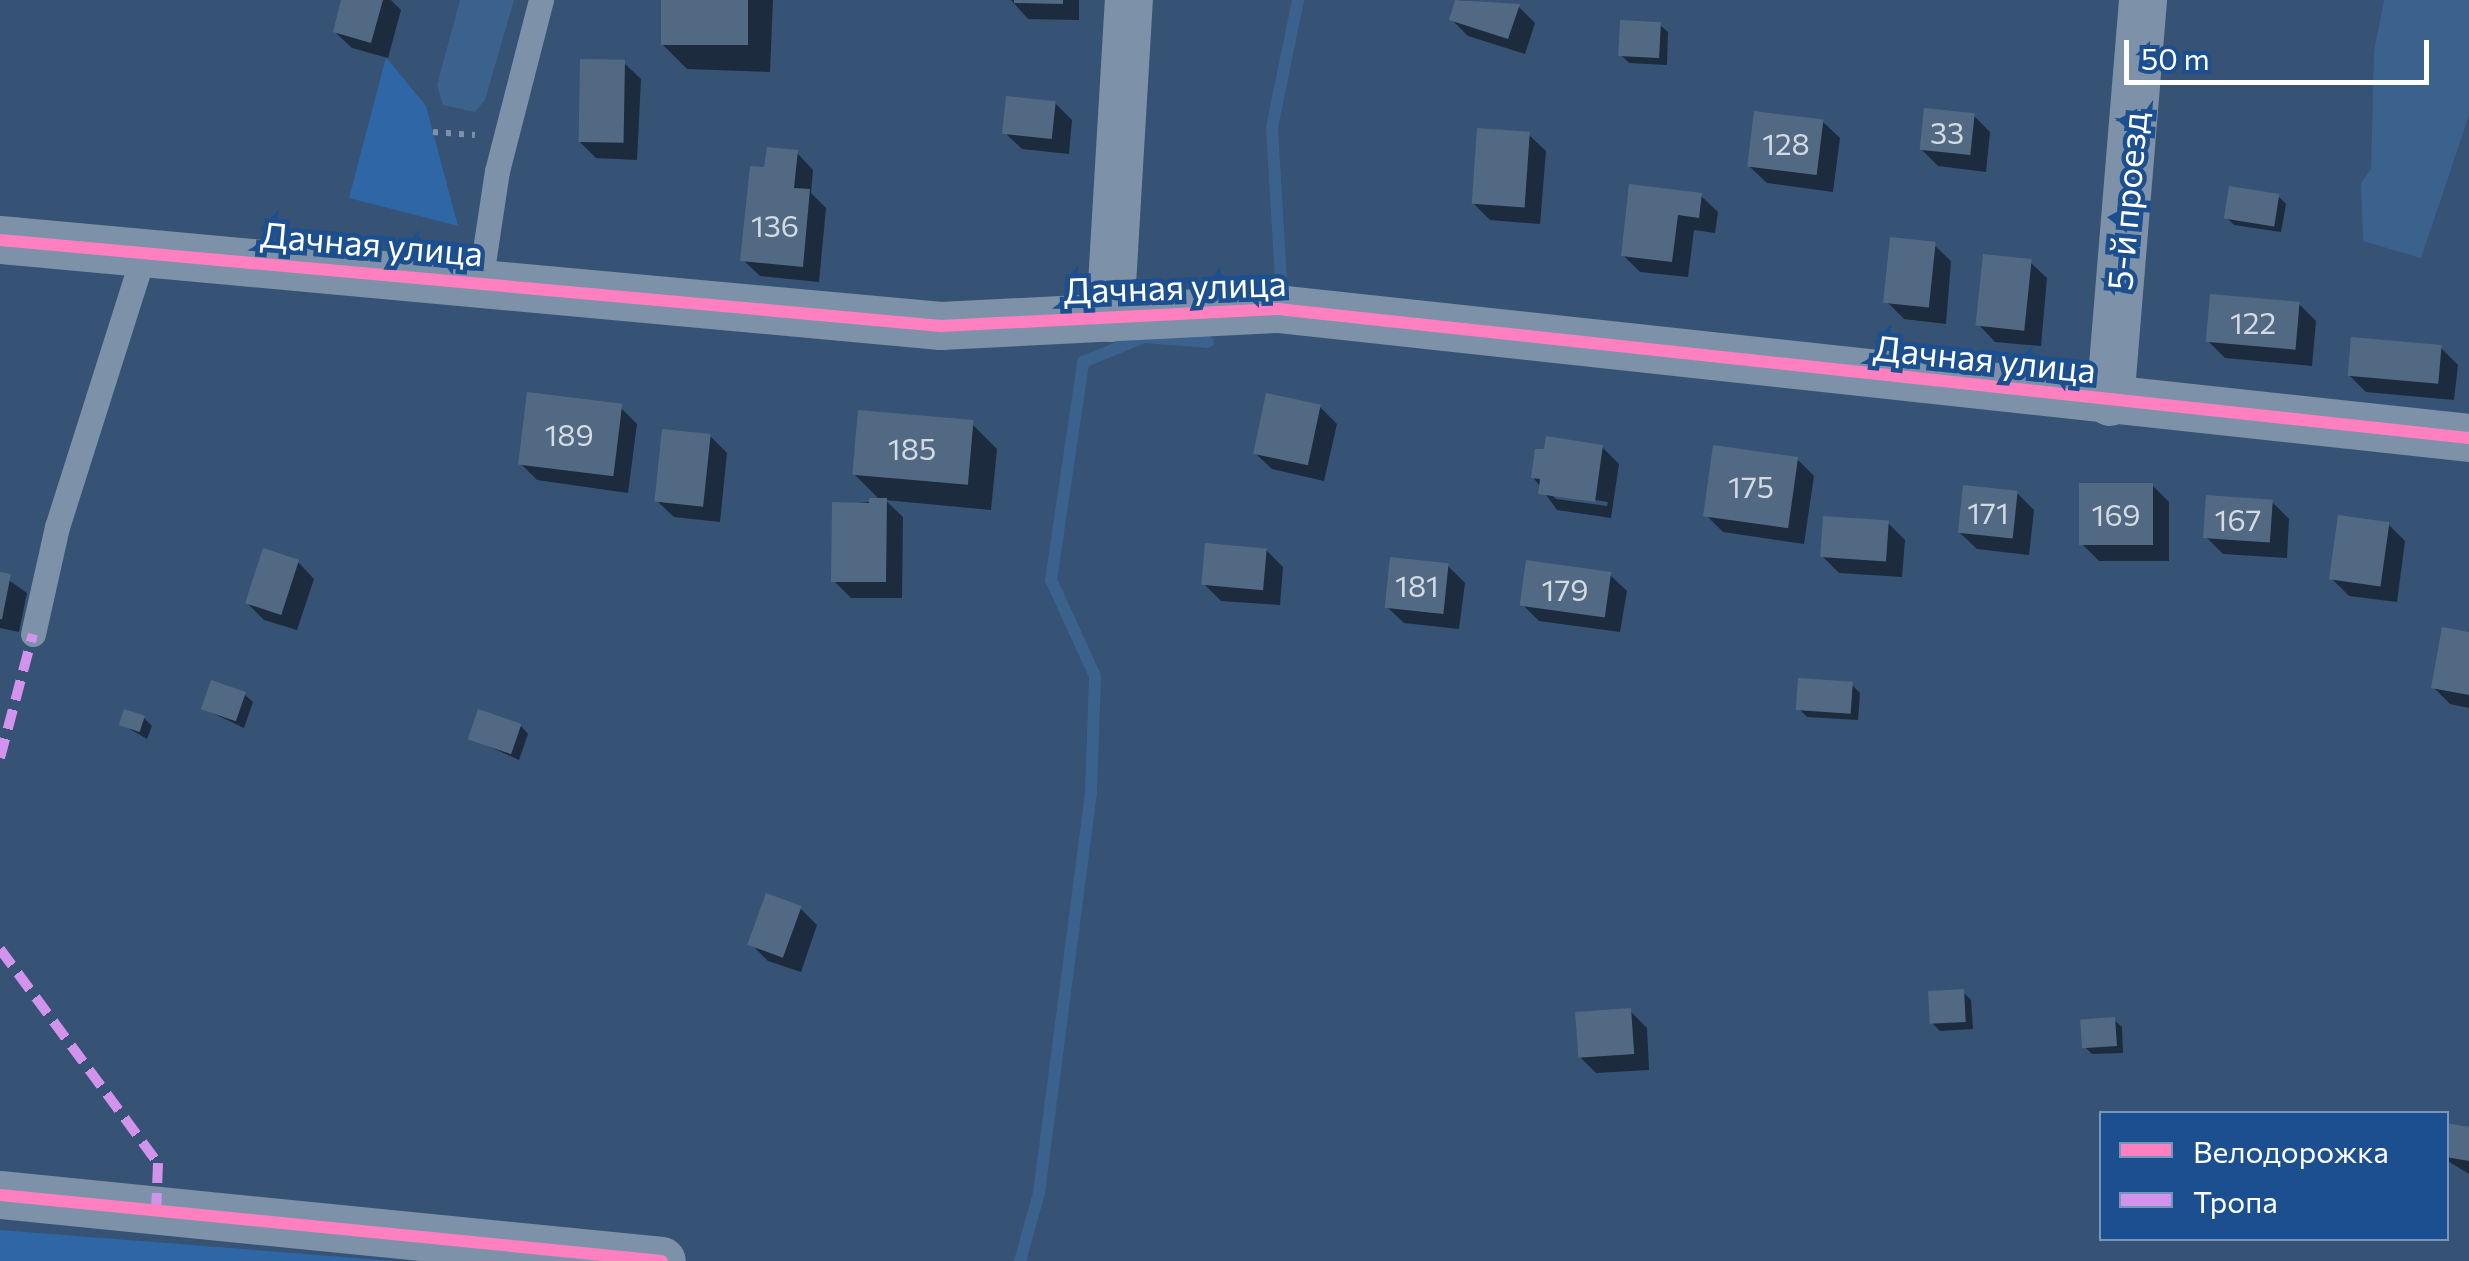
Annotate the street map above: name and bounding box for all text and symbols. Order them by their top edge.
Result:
scale bar [2129,20,2434,82]
text: 50 m [2141,39,2210,76]
street label: 5-й проезд [2097,110,2155,292]
house number: 33 [1930,114,1964,150]
house number: 128 [1762,125,1810,161]
house number: 136 [751,207,799,243]
street label: Дачная улица [259,212,485,274]
street label: Дачная улица [1063,261,1287,311]
house number: 122 [2230,304,2276,340]
street label: Дачная улица [1872,325,2098,391]
house number: 189 [544,416,594,452]
house number: 185 [888,430,936,466]
house number: 175 [1728,468,1774,504]
house number: 171 [1967,494,2009,530]
house number: 169 [2092,496,2140,532]
house number: 167 [2215,501,2261,537]
house number: 181 [1395,567,1439,603]
house number: 179 [1542,571,1588,607]
legend [2099,1111,2449,1241]
text: Велодорожка [2193,1132,2389,1169]
text: Тропа [2193,1182,2278,1219]

